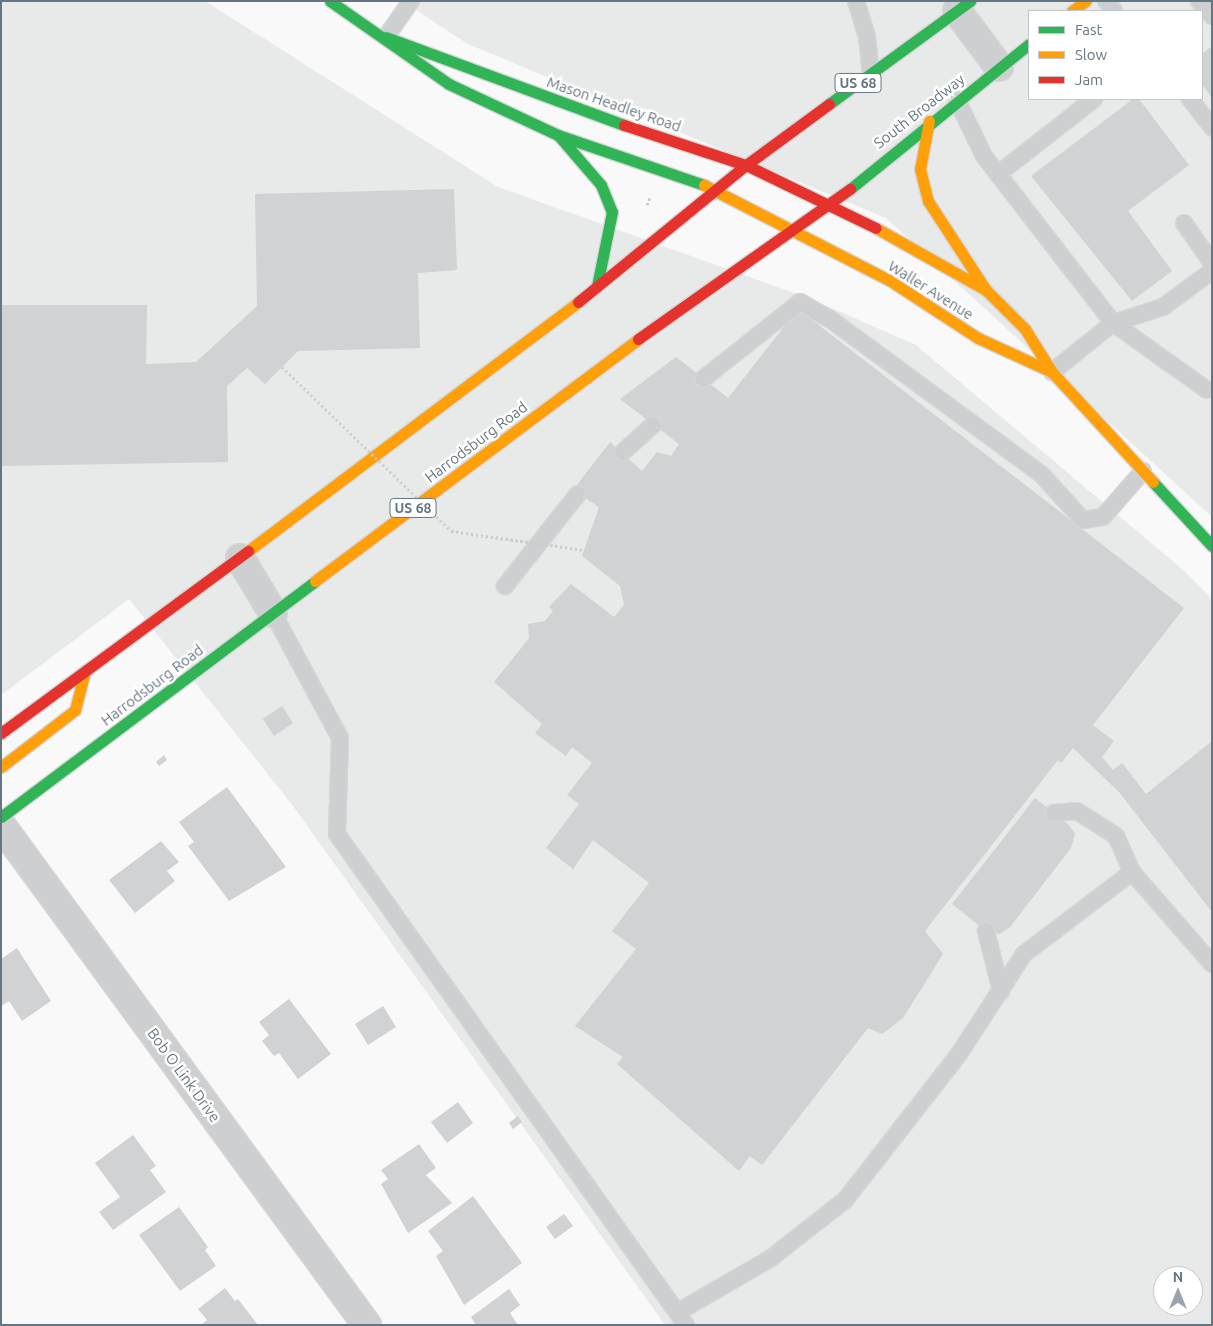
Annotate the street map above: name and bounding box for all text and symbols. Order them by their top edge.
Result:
legend [1028,10,1203,100]
text: Fast [1075,21,1102,38]
text: Slow [1075,46,1107,63]
street label: South Broadway [870,70,968,152]
text: Jam [1075,71,1103,88]
road number: US 68 [834,72,882,95]
street label: Mason Headley Road [545,73,683,135]
street label: Waller Avenue [885,257,977,323]
street label: Harrodsburg Road [421,398,531,486]
road number: US 68 [389,496,437,520]
street label: Harrodsburg Road [97,641,207,729]
street label: Bob O Link Drive [144,1024,224,1126]
north arrow [1153,1266,1203,1316]
text: N [1173,1269,1183,1285]

